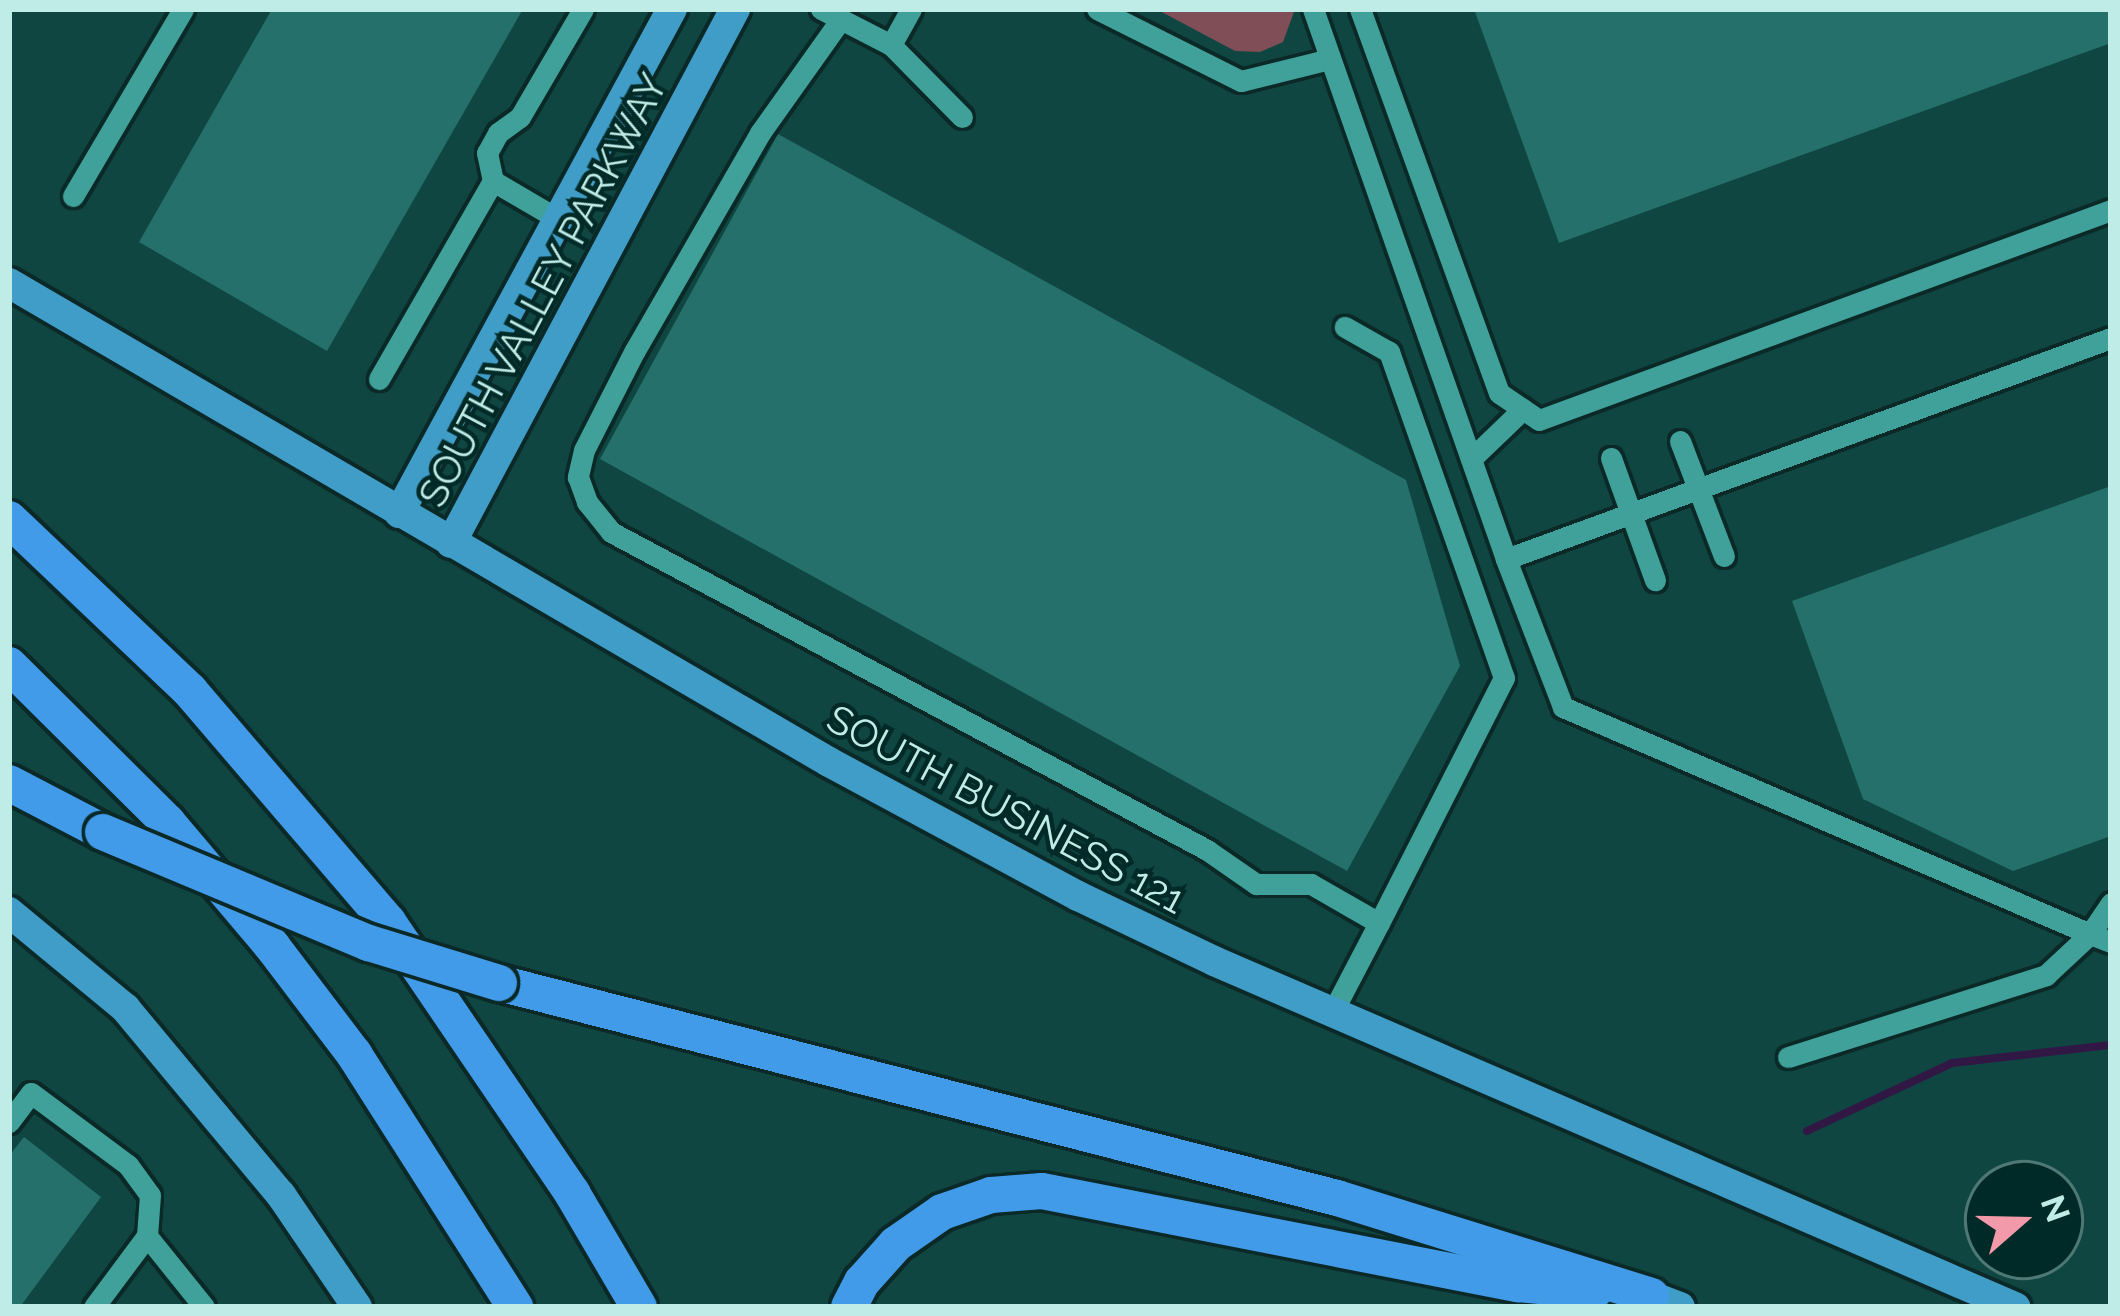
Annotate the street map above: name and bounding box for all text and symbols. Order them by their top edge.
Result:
street label: SOUTH VALLEY PARKWAY [408,64,678,516]
street label: SOUTH BUSINESS 121 [819,695,1193,923]
north arrow [1964,1160,2084,1280]
text: N [2033,1190,2078,1227]

